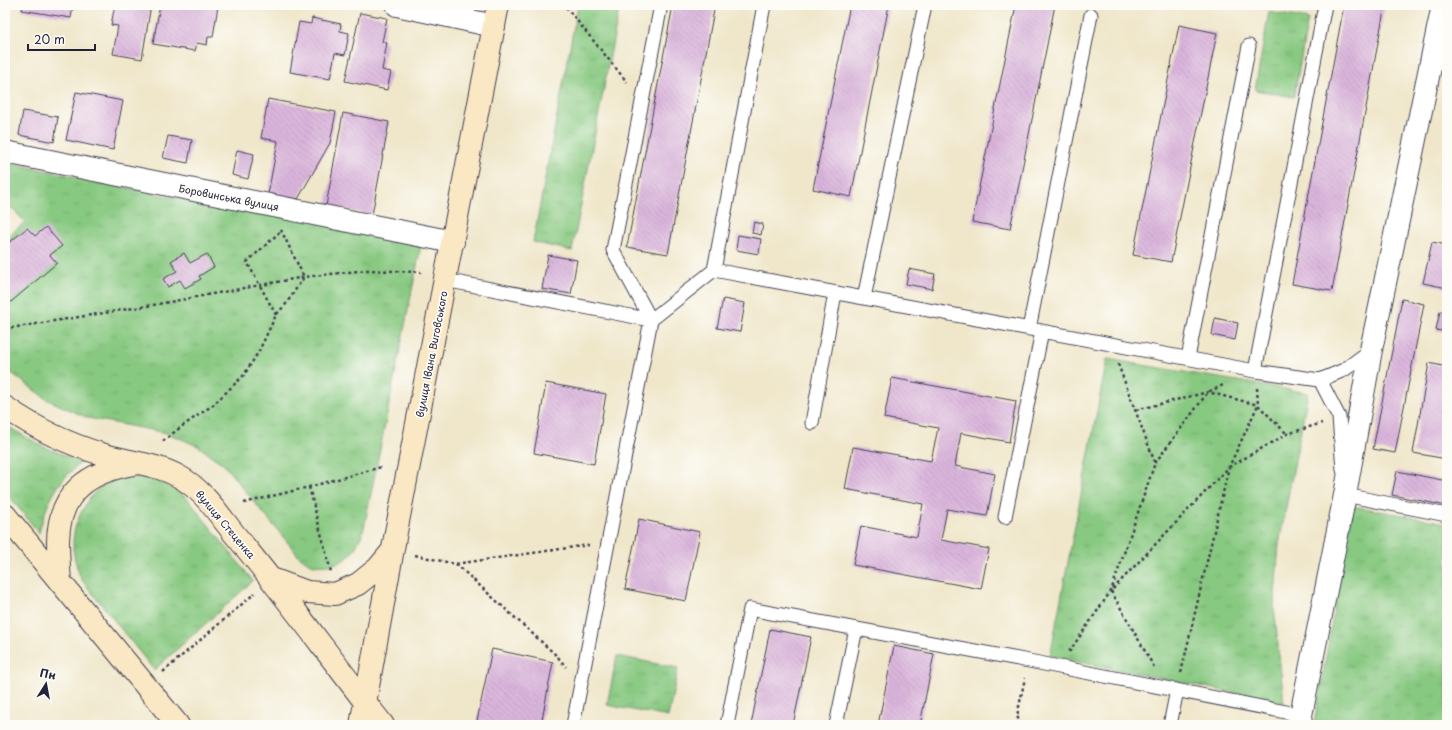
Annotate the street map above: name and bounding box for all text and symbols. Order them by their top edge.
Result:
scale bar [28,26,95,52]
text: 20 m [34,30,65,48]
street label: Боровинська вулиця [178,180,280,214]
street label: вулиця Івана Виговського [411,289,451,419]
street label: вулиця Стеценка [193,486,260,562]
north arrow [26,664,66,704]
text: Пн [39,664,57,684]

